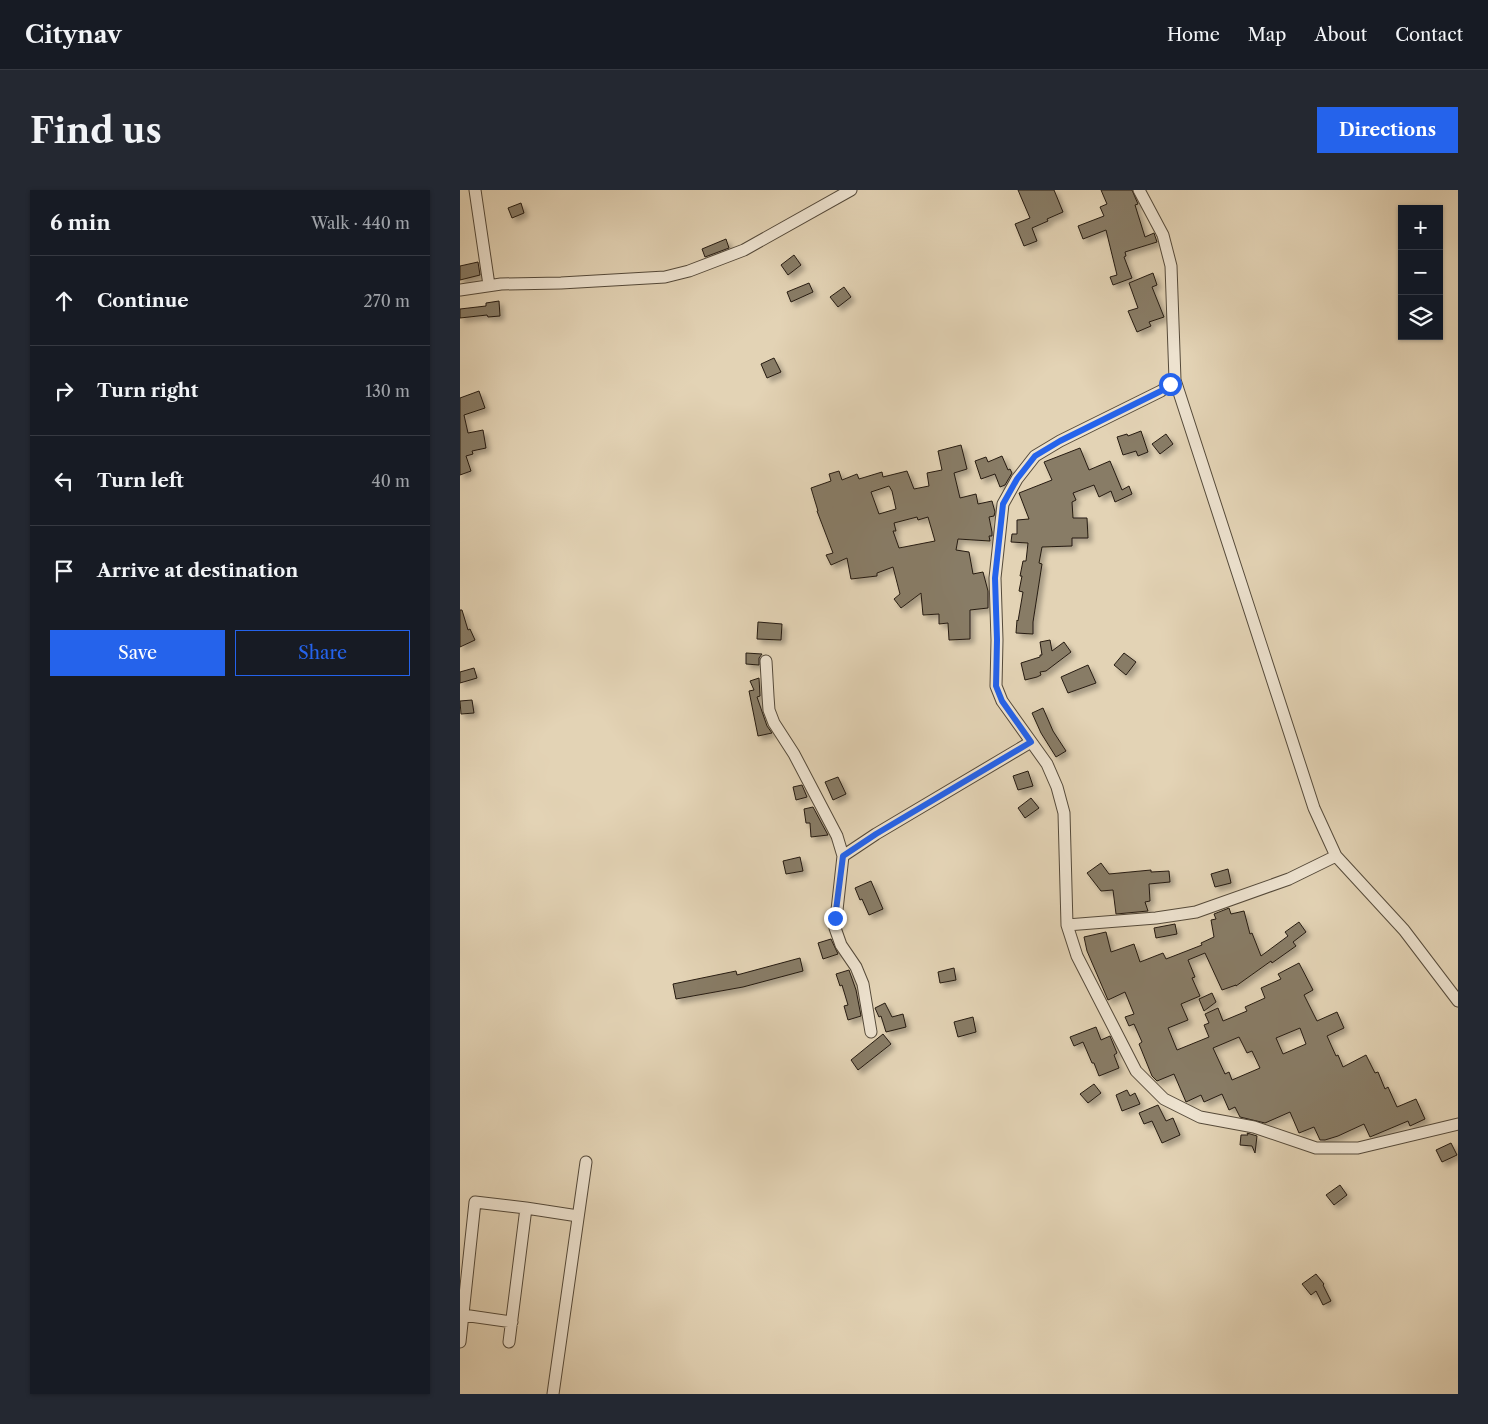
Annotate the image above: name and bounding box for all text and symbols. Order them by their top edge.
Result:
text: Citynav [25,20,122,49]
text: Home [1167,24,1220,46]
text: Map [1248,24,1286,46]
text: About [1314,24,1367,46]
text: Contact [1395,24,1463,46]
button: Directions [1317,107,1458,153]
text: Find us [30,109,162,152]
map controls [1398,205,1443,340]
button: + [1398,205,1443,250]
text: 6 min [50,210,111,235]
text: Walk · 440 m [311,213,410,233]
button: − [1398,250,1443,295]
icon: ahead [50,287,78,315]
text: Continue [97,289,189,312]
text: 270 m [364,291,410,311]
button: layers [1398,295,1443,340]
route start [1159,373,1182,396]
icon: right [50,377,78,405]
text: Turn right [97,379,198,402]
text: 130 m [365,381,410,401]
icon: left [50,467,78,495]
text: Turn left [97,469,184,492]
text: 40 m [371,471,410,491]
icon: arrive [50,557,78,585]
text: Arrive at destination [97,559,298,582]
button: Save [50,630,225,676]
button: Share [235,630,410,676]
route end [824,907,847,930]

